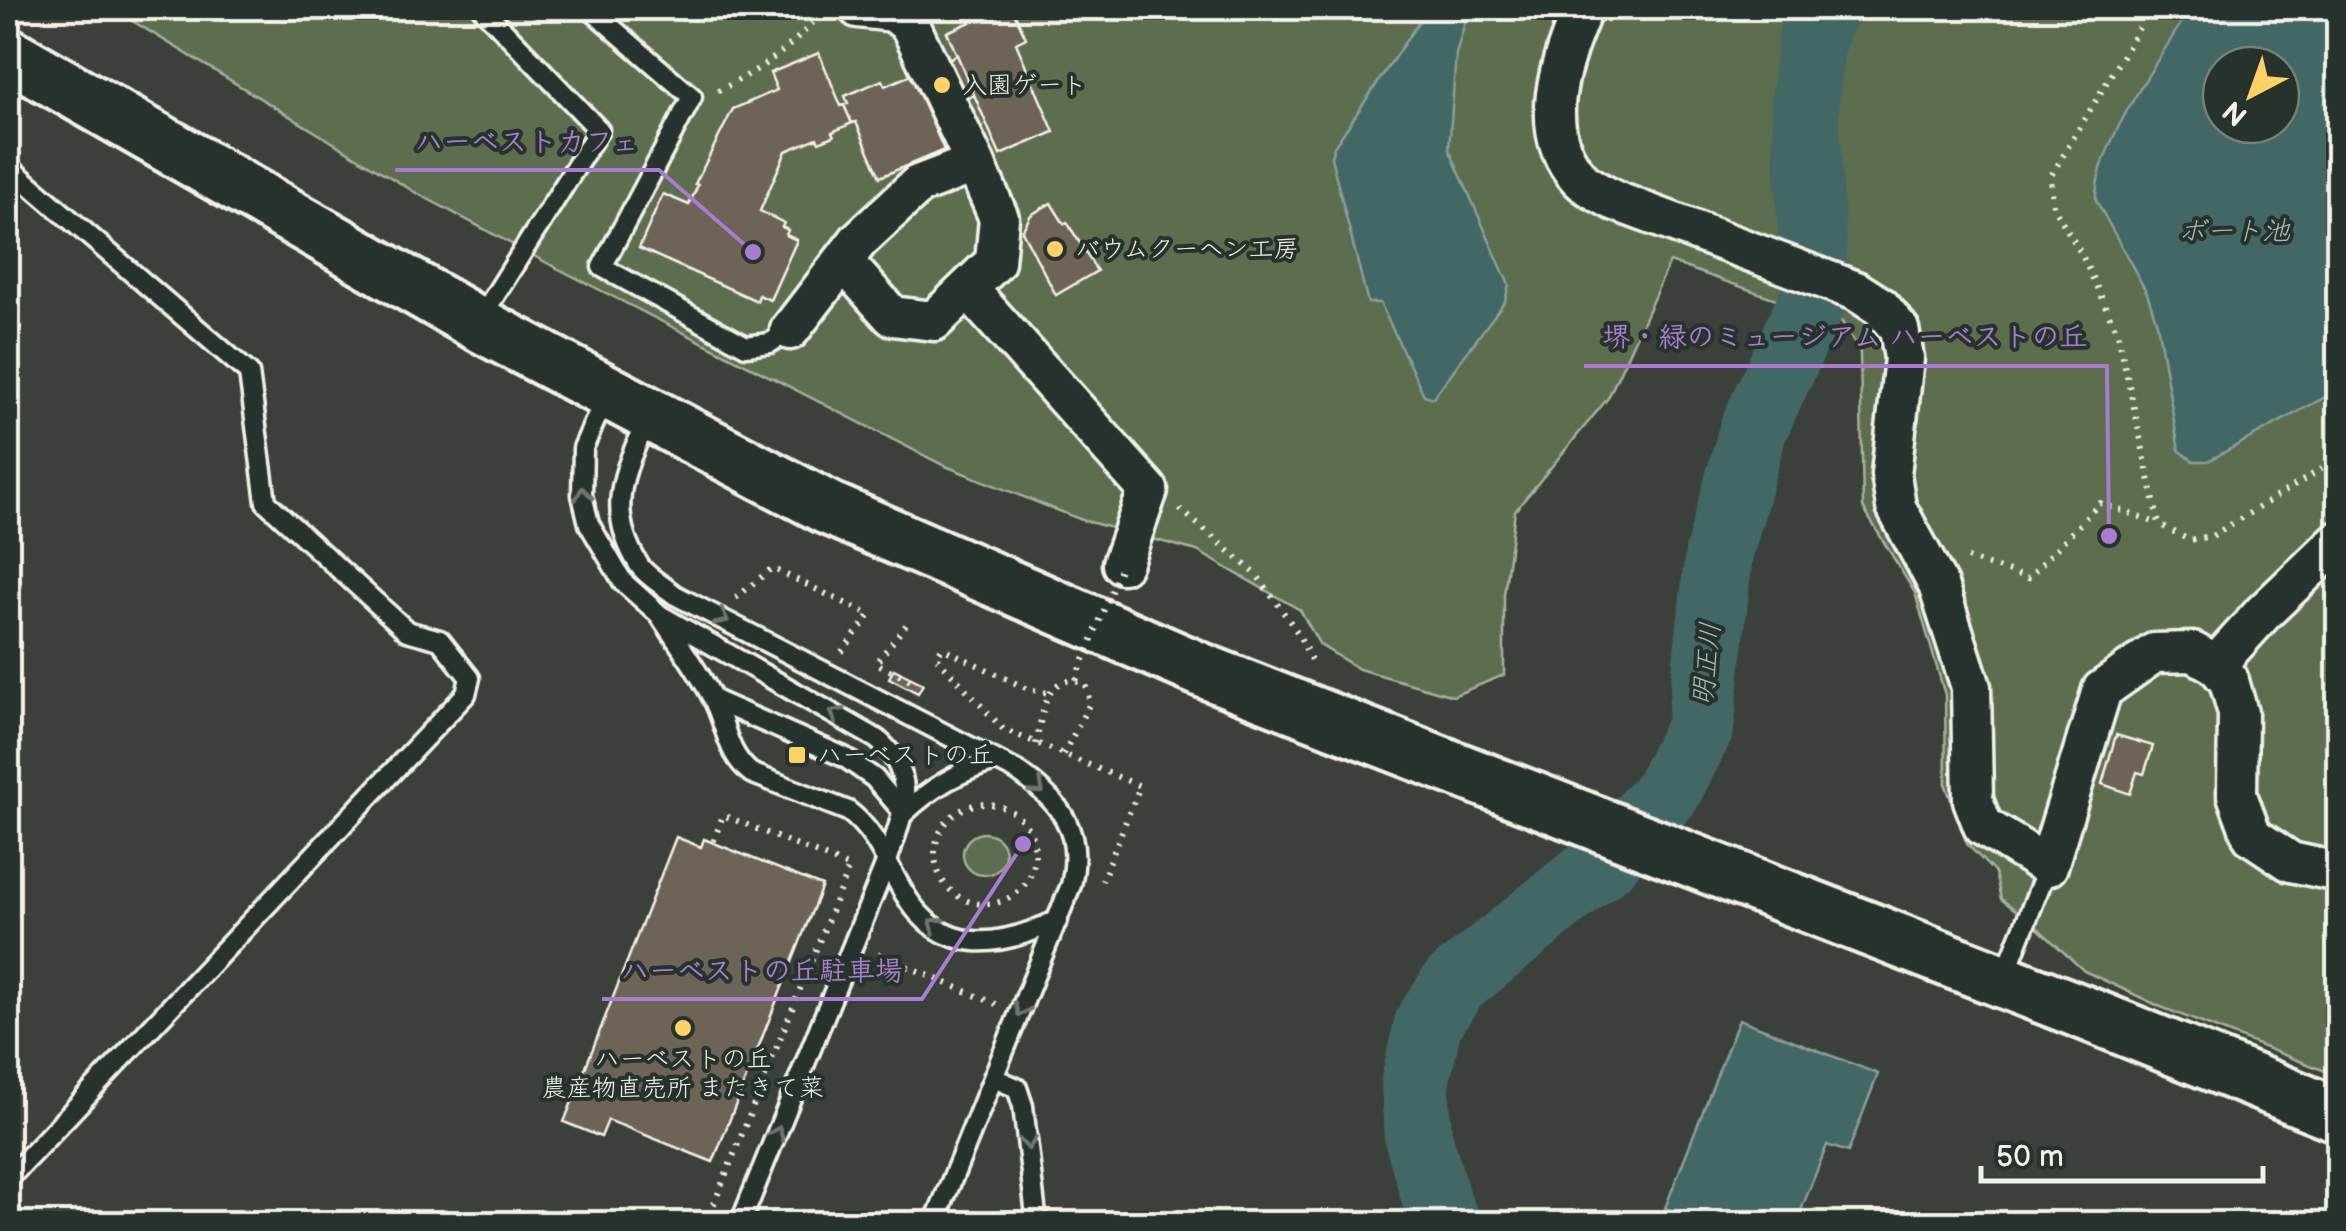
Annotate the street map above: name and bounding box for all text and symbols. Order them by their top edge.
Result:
north arrow [2201,45,2301,145]
place label: 入園ゲート [962,70,1087,101]
marker: 入園ゲート [931,74,953,96]
text: N [2217,93,2254,132]
callout: ハーベストカフェ [395,112,659,170]
text: ハーベストカフェ [415,126,639,159]
water label: ボート池 [2178,215,2291,248]
place label: バウムクーヘン工房 [1075,234,1299,265]
marker: バウムクーヘン工房 [1044,238,1066,260]
callout: 堺・緑のミュージアム ハーベストの丘 [1584,308,2107,366]
text: 堺・緑のミュージアム ハーベストの丘 [1602,321,2088,354]
one-way arrow [574,486,595,502]
one-way arrow [712,606,730,626]
water label: 明正川 [1686,620,1728,708]
one-way arrow [829,707,847,726]
place label: ハーベストの丘 [817,740,994,771]
marker: ハーベストの丘 [786,744,808,766]
one-way arrow [1026,777,1045,795]
one-way arrow [928,919,946,936]
callout: ハーベストの丘駐車場 [602,941,922,999]
text: ハーベストの丘駐車場 [621,955,903,988]
one-way arrow [1013,1001,1033,1018]
marker: ハーベストの丘 農産物直売所 またきて菜 [672,1017,694,1039]
place label: ハーベストの丘 農産物直売所 またきて菜 [542,1044,824,1104]
scale bar [1981,1121,2264,1183]
one-way arrow [765,1125,785,1143]
one-way arrow [1017,1135,1038,1151]
text: 50 m [1996,1139,2064,1175]

